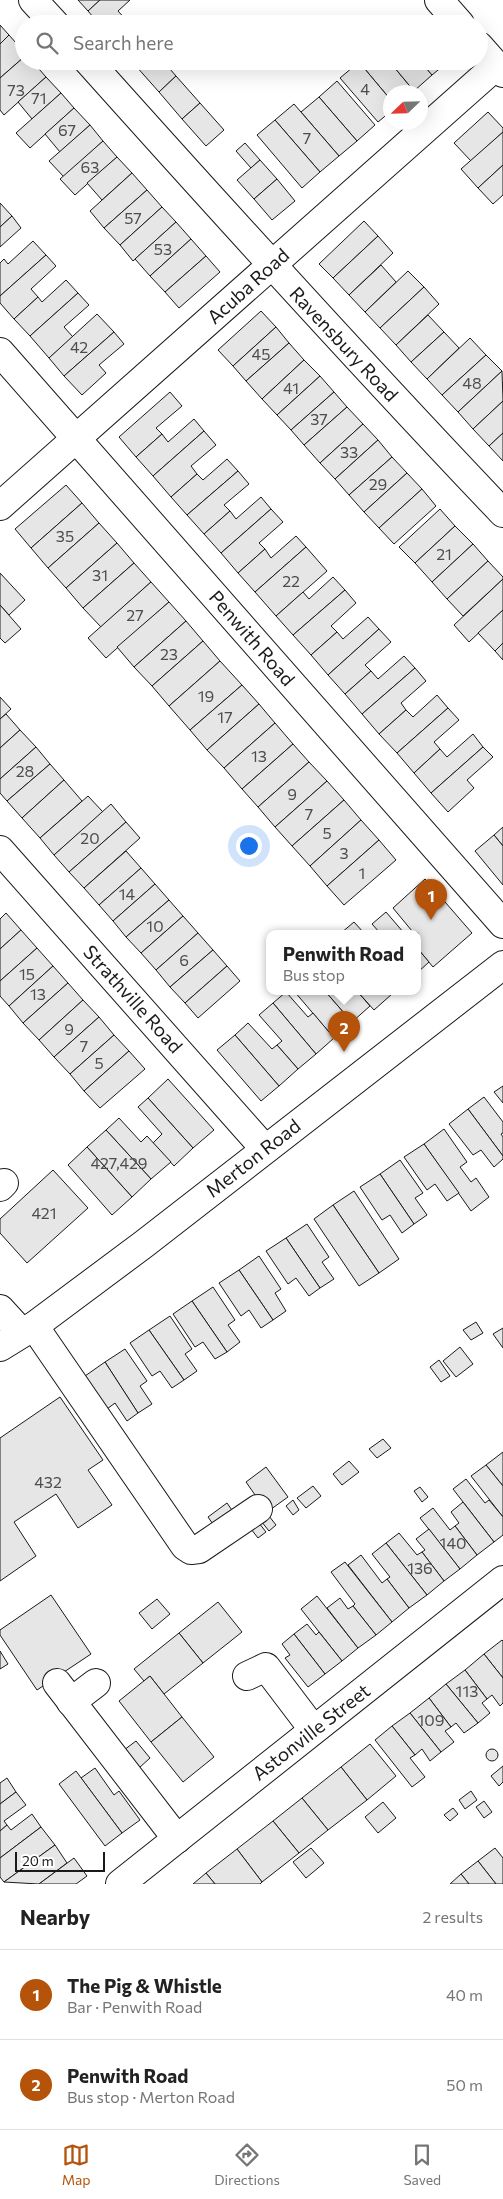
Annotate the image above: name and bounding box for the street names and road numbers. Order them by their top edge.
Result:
street label: Acuba Road [202,243,293,328]
street label: Ravensbury Road [285,281,403,406]
street label: Penwith Road [205,585,300,690]
street label: Strathville Road [79,940,188,1057]
street label: Merton Road [201,1114,305,1202]
street label: Astonville Street [247,1678,374,1785]

